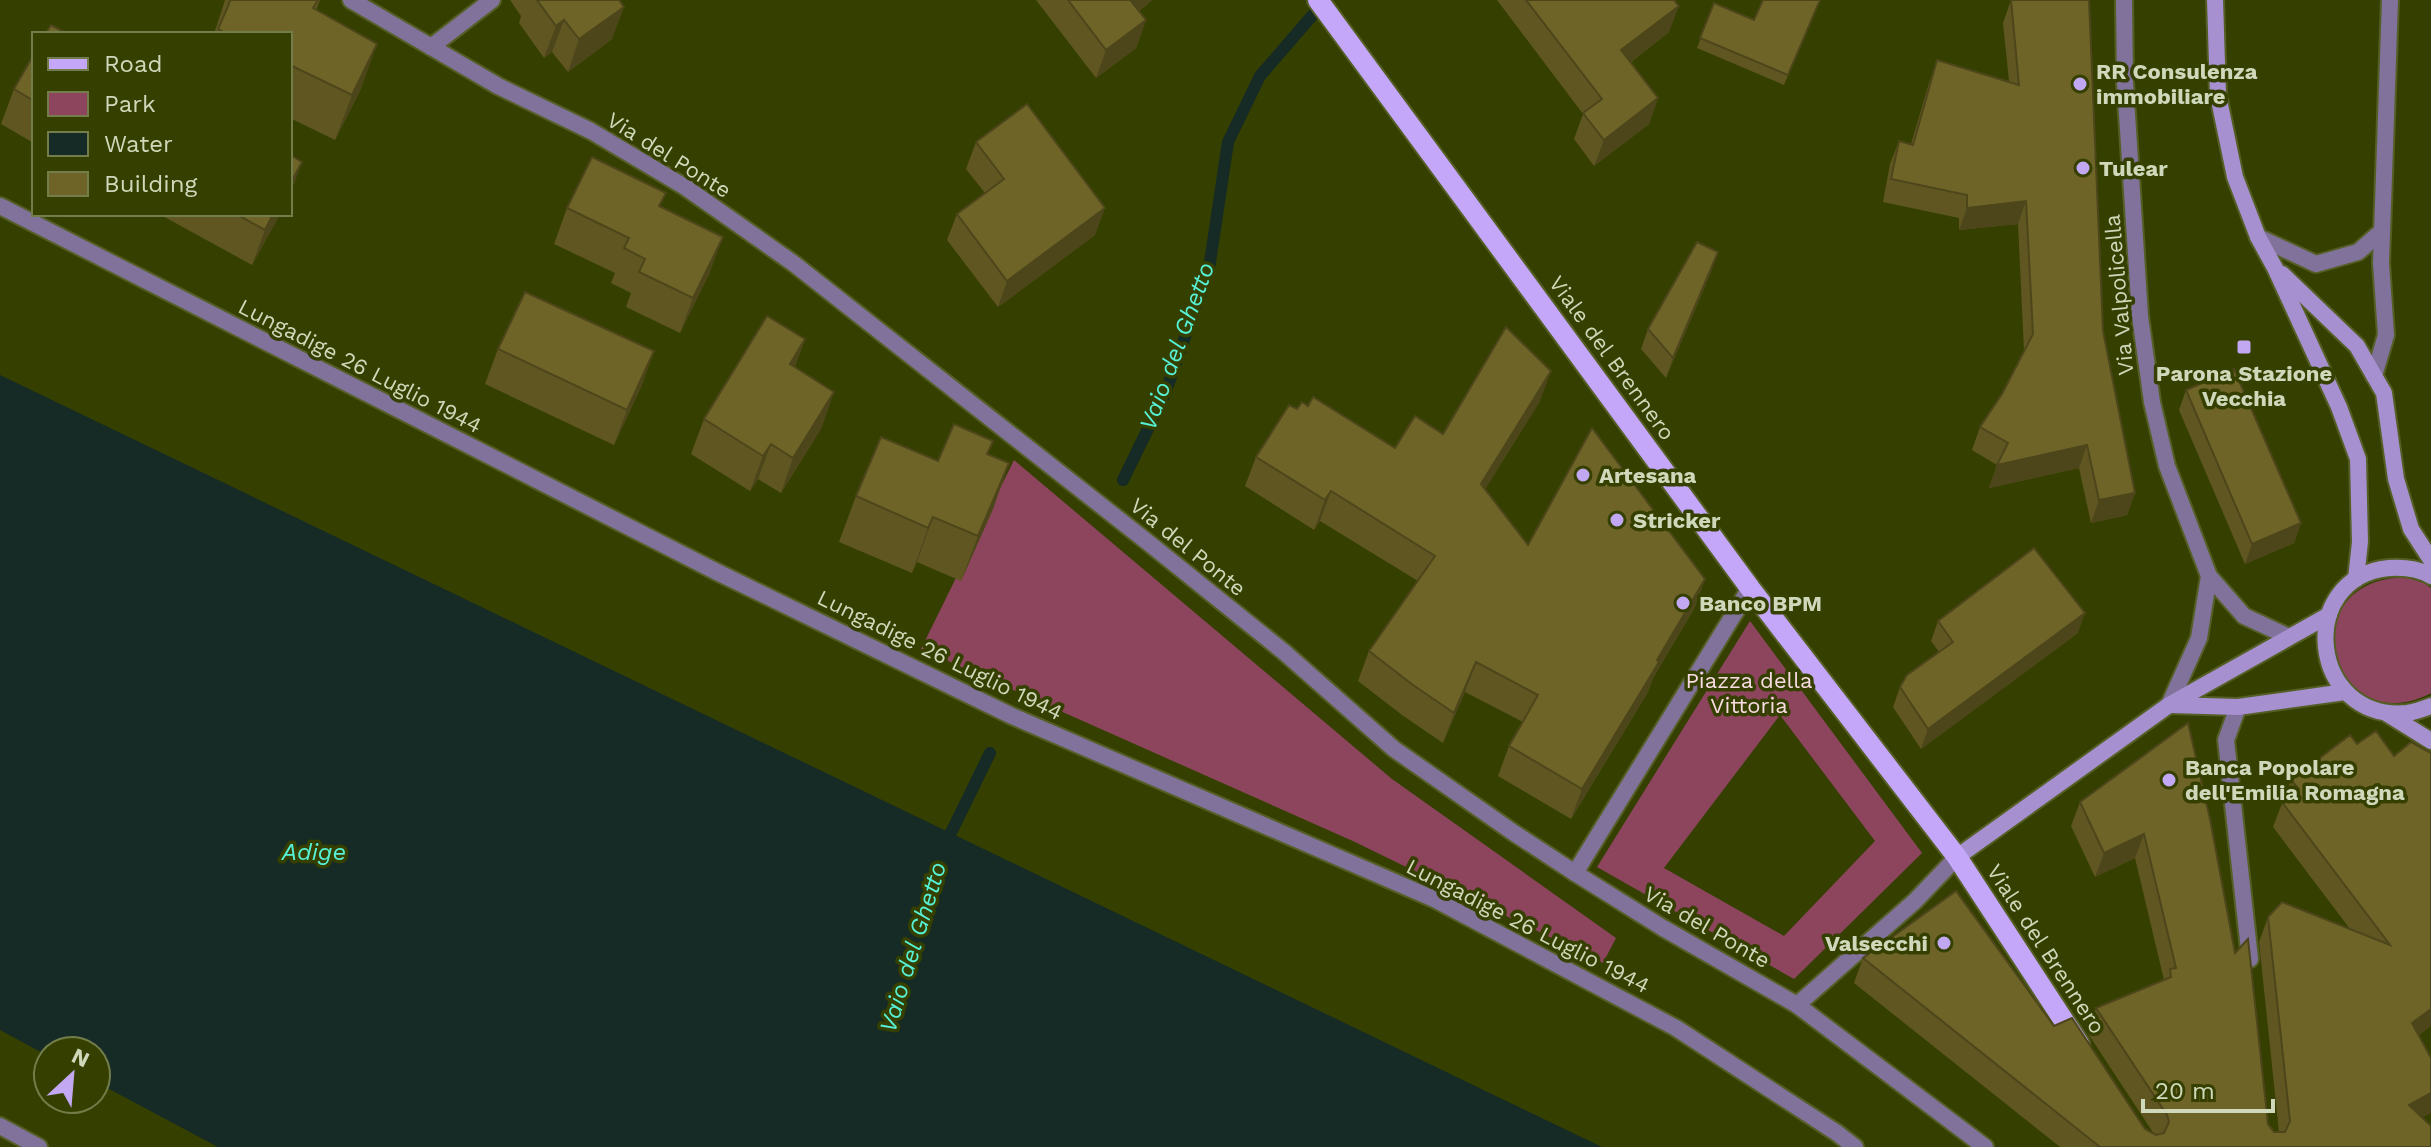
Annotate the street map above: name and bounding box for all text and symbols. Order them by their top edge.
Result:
legend [32,32,292,216]
text: Road [104,50,163,78]
place label: RR Consulenza immobiliare [2096,59,2258,109]
marker: RR Consulenza immobiliare [2071,75,2089,93]
text: Park [104,90,156,118]
street label: Via del Ponte [602,107,736,203]
text: Water [104,130,173,158]
place label: Tulear [2099,156,2168,181]
marker: Tulear [2074,159,2092,177]
text: Building [104,170,197,198]
street label: Via Valpolicella [2100,213,2138,377]
water label: Vaio del Ghetto [1134,258,1220,434]
street label: Viale del Brennero [1544,271,1680,445]
street label: Lungadige 26 Luglio 1944 [234,294,486,438]
marker: Parona Stazione Vecchia [2235,338,2253,356]
place label: Parona Stazione Vecchia [2156,361,2332,411]
place label: Artesana [1599,463,1697,488]
marker: Artesana [1574,466,1592,484]
street label: Via del Ponte [1125,493,1251,601]
place label: Stricker [1633,508,1721,533]
marker: Stricker [1608,511,1626,529]
street label: Lungadige 26 Luglio 1944 [813,585,1067,725]
place label: Banco BPM [1699,591,1822,616]
marker: Banco BPM [1674,594,1692,612]
park label: Piazza della Vittoria [1685,668,1813,718]
place label: Banca Popolare dell'Emilia Romagna [2185,755,2405,805]
marker: Banca Popolare dell'Emilia Romagna [2160,771,2178,789]
water label: Adige [281,838,346,866]
street label: Lungadige 26 Luglio 1944 [1402,854,1654,998]
water label: Vaio del Ghetto [874,858,952,1036]
street label: Viale del Brennero [1982,860,2110,1038]
street label: Via del Ponte [1640,881,1774,973]
place label: Valsecchi [1825,931,1928,956]
marker: Valsecchi [1935,934,1953,952]
north arrow [32,1035,112,1115]
text: N [68,1043,93,1072]
scale bar [2143,1063,2273,1113]
text: 20 m [2155,1077,2215,1105]

